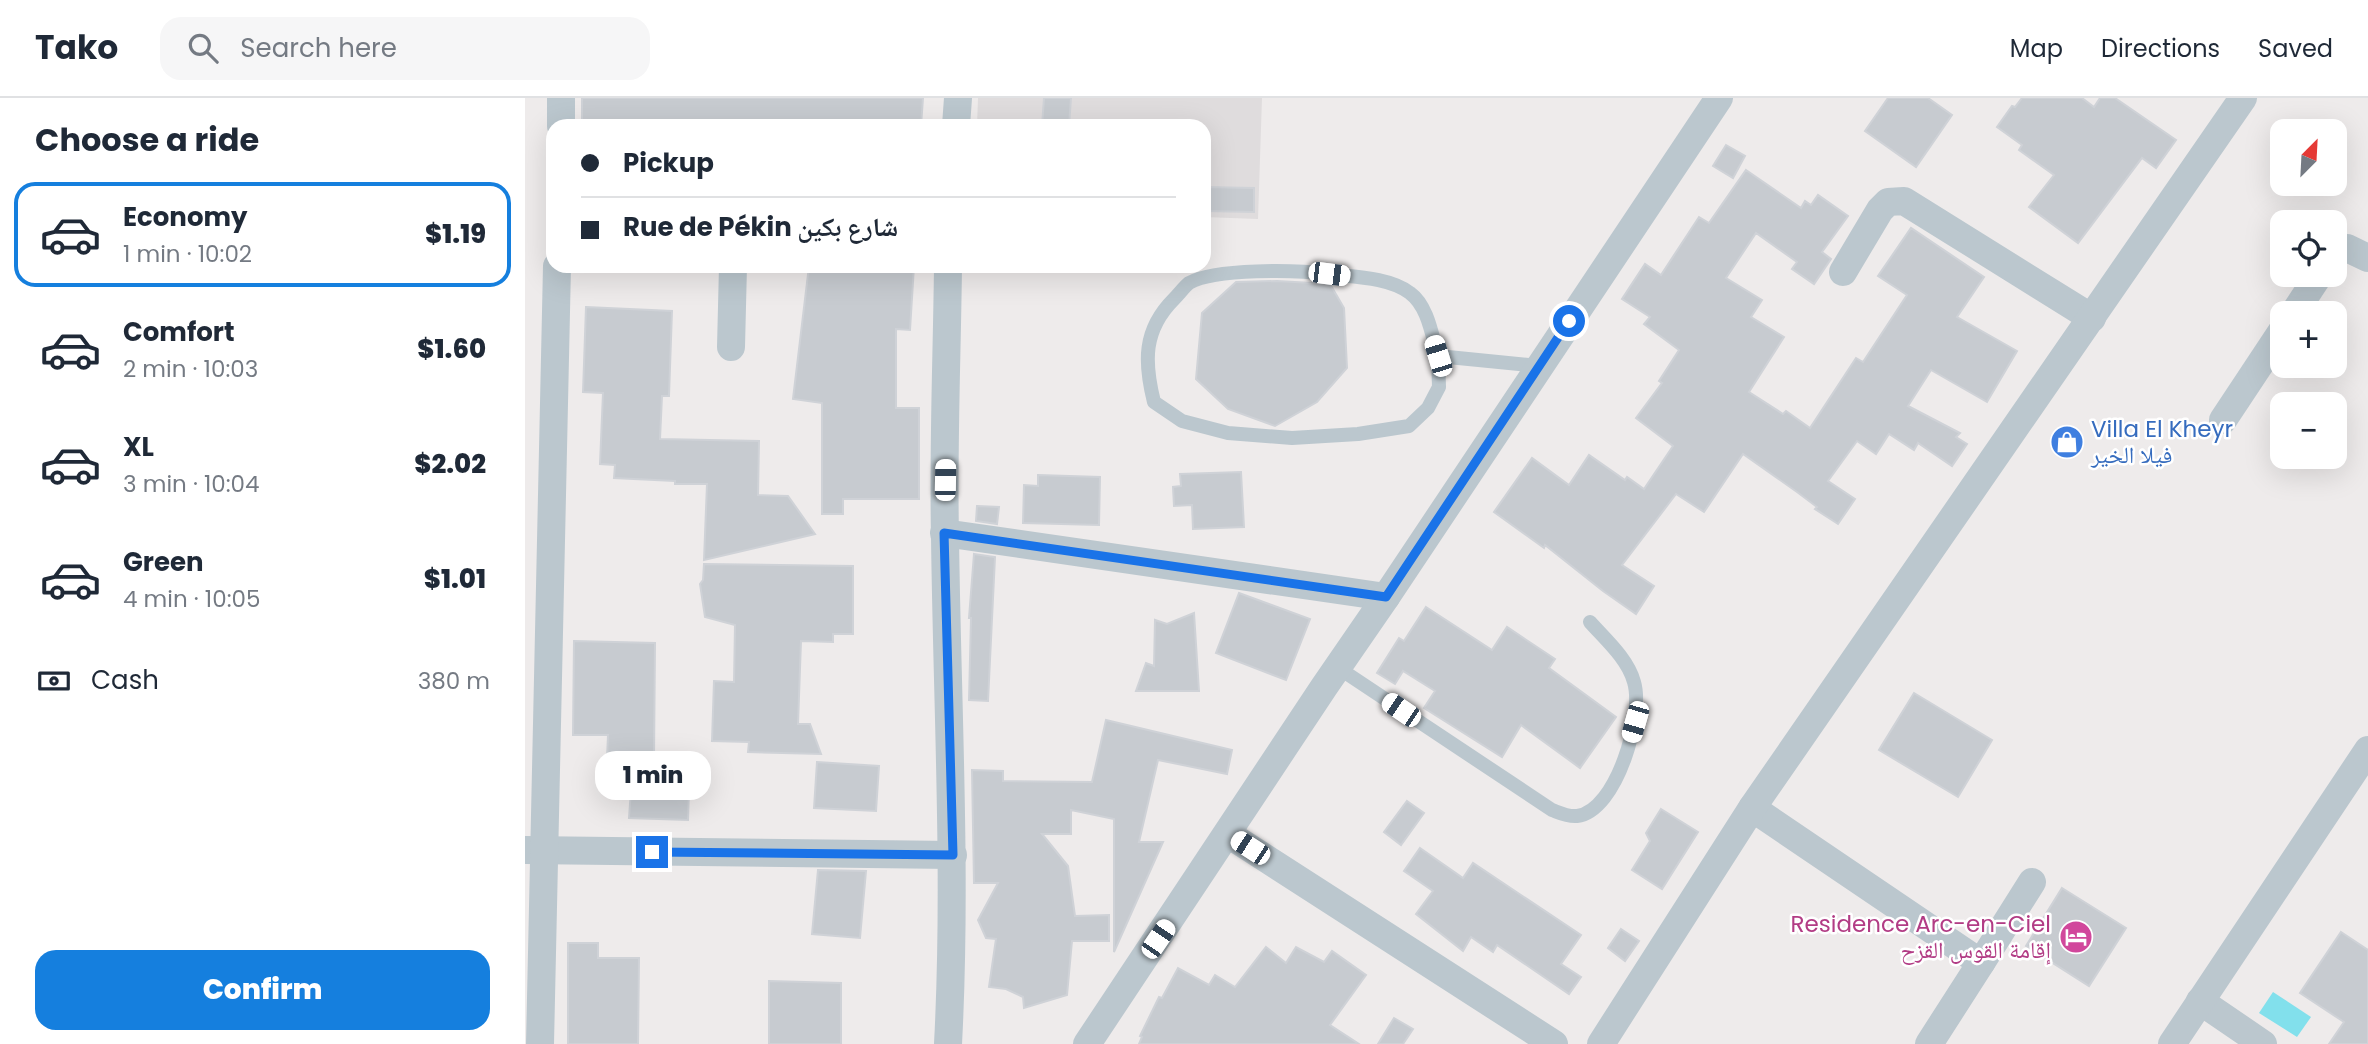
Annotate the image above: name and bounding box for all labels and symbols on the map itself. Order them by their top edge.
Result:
north arrow [2270,119,2347,196]
car [1307,261,1352,287]
route start [1553,305,1585,337]
car [1422,333,1455,379]
place label: Villa El Kheyr فيلا الخير [2090,413,2233,471]
shop icon: Villa El Kheyr فيلا الخير [2048,423,2086,461]
car [935,459,956,501]
car [1378,690,1425,730]
car [1620,699,1651,745]
callout: 1 min [594,750,710,800]
car [1227,828,1274,868]
route end [636,836,668,868]
place label: Residence Arc-en-Ciel إقامة القوس القزح [1791,908,2051,966]
car [1138,916,1179,962]
hotel icon: Residence Arc-en-Ciel إقامة القوس القزح [2057,918,2095,956]

